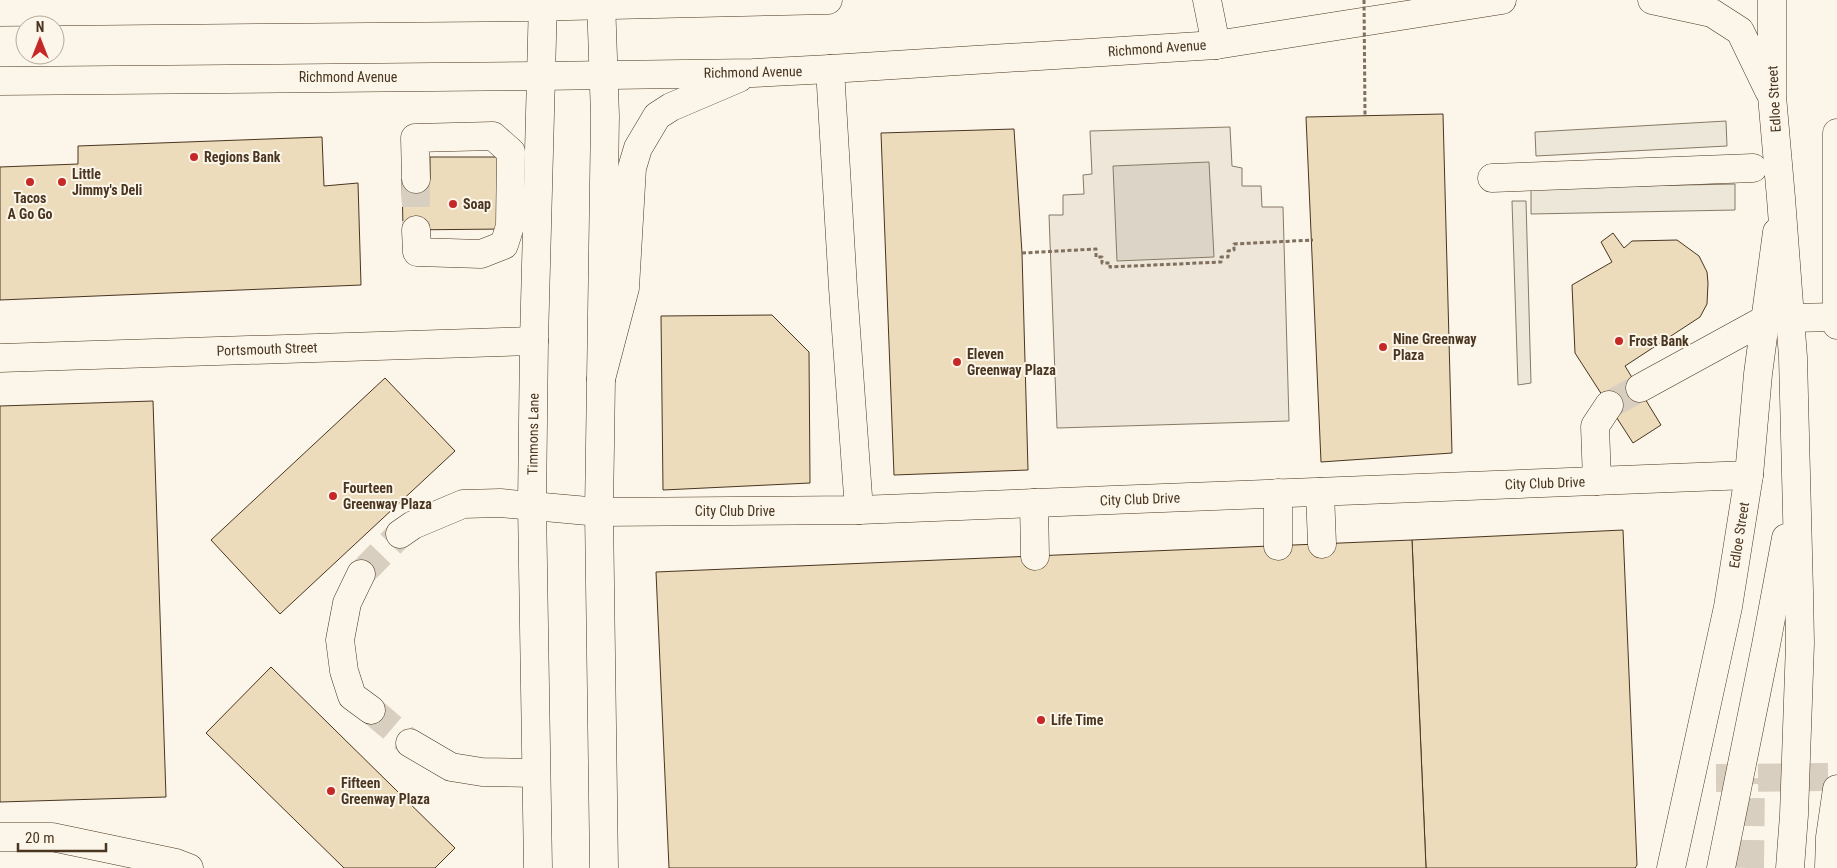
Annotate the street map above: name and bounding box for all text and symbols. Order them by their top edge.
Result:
north arrow [15,15,65,65]
text: N [36,19,44,35]
street label: Richmond Avenue [1107,37,1207,59]
street label: Richmond Avenue [704,63,803,81]
street label: Edloe Street [1764,65,1784,133]
street label: Richmond Avenue [299,69,398,85]
place label: Regions Bank [204,149,281,165]
marker: Regions Bank [188,151,200,163]
place label: Little Jimmy's Deli [72,166,142,198]
marker: Tacos A Go Go [24,176,36,188]
marker: Little Jimmy's Deli [56,176,68,188]
place label: Tacos A Go Go [7,190,53,222]
place label: Soap [463,196,491,212]
marker: Soap [447,198,459,210]
place label: Nine Greenway Plaza [1393,331,1477,363]
place label: Frost Bank [1629,333,1689,349]
marker: Frost Bank [1613,335,1625,347]
street label: Portsmouth Street [216,339,318,359]
marker: Nine Greenway Plaza [1377,341,1389,353]
place label: Eleven Greenway Plaza [967,346,1056,378]
marker: Eleven Greenway Plaza [951,356,963,368]
street label: Timmons Lane [524,393,542,475]
street label: City Club Drive [1505,474,1586,492]
place label: Fourteen Greenway Plaza [343,480,432,512]
marker: Fourteen Greenway Plaza [327,490,339,502]
street label: City Club Drive [1100,490,1181,508]
street label: Edloe Street [1726,501,1752,569]
street label: City Club Drive [695,503,776,519]
place label: Life Time [1051,712,1104,728]
marker: Life Time [1035,714,1047,726]
place label: Fifteen Greenway Plaza [341,775,430,807]
marker: Fifteen Greenway Plaza [325,785,337,797]
scale bar [18,820,105,852]
text: 20 m [25,829,55,847]

